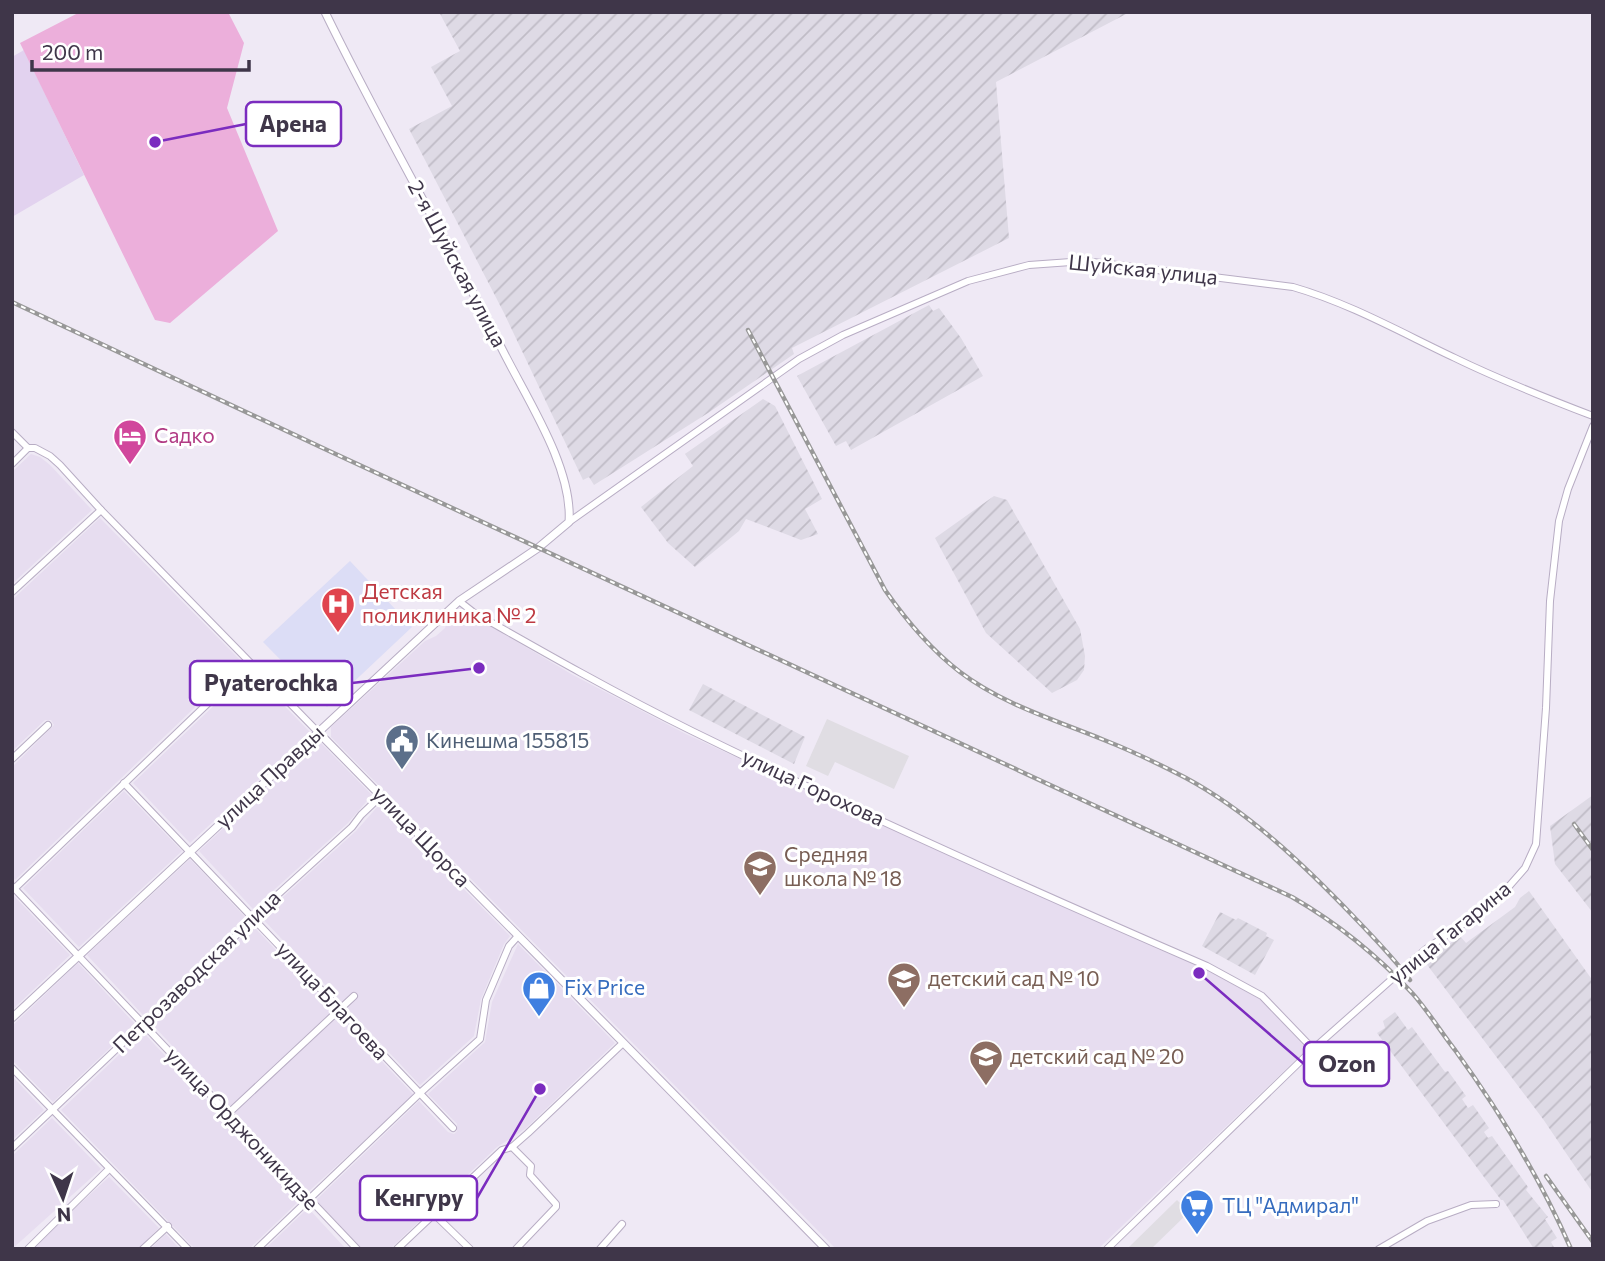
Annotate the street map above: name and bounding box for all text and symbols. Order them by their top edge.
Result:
scale bar [32,28,248,72]
text: 200 m [42,39,103,64]
callout: Арена [246,102,341,146]
text: Арена [259,109,327,137]
street label: 2-я Шуйская улица [404,176,513,351]
street label: Шуйская улица [1067,248,1219,289]
hotel icon: Садко [111,417,149,466]
place label: Садко [154,422,215,447]
place label: Детская поликлиника № 2 [362,578,536,627]
hospital icon: Детская поликлиника № 2 [319,585,357,634]
callout: Pyaterochka [190,661,352,705]
text: Pyaterochka [204,668,338,696]
street label: улица Правды [210,719,328,832]
public building icon: Кинешма 155815 [383,722,421,771]
place label: Кинешма 155815 [426,727,589,752]
street label: улица Горохова [739,743,889,830]
street label: улица Щорса [368,780,476,891]
place label: Средняя школа № 18 [784,841,902,890]
school or university icon: Средняя школа № 18 [741,848,779,897]
street label: улица Гагарина [1383,875,1515,989]
street label: Петрозаводская улица [107,884,285,1057]
street label: улица Благоева [272,936,394,1064]
school or university icon: детский сад № 10 [885,960,923,1009]
place label: детский сад № 10 [928,965,1100,990]
shop icon: Fix Price [520,969,558,1018]
place label: Fix Price [564,974,645,999]
school or university icon: детский сад № 20 [967,1038,1005,1087]
street label: улица Орджоникидзе [161,1042,325,1214]
callout: Ozon [1304,1042,1389,1086]
place label: детский сад № 20 [1010,1043,1184,1068]
text: Ozon [1318,1049,1376,1077]
north arrow [28,1163,98,1233]
callout: Кенгуру [360,1176,477,1220]
text: Кенгуру [374,1183,464,1211]
supermarket icon: ТЦ "Адмирал" [1178,1187,1216,1236]
place label: ТЦ "Адмирал" [1222,1192,1359,1217]
text: N [56,1204,72,1227]

